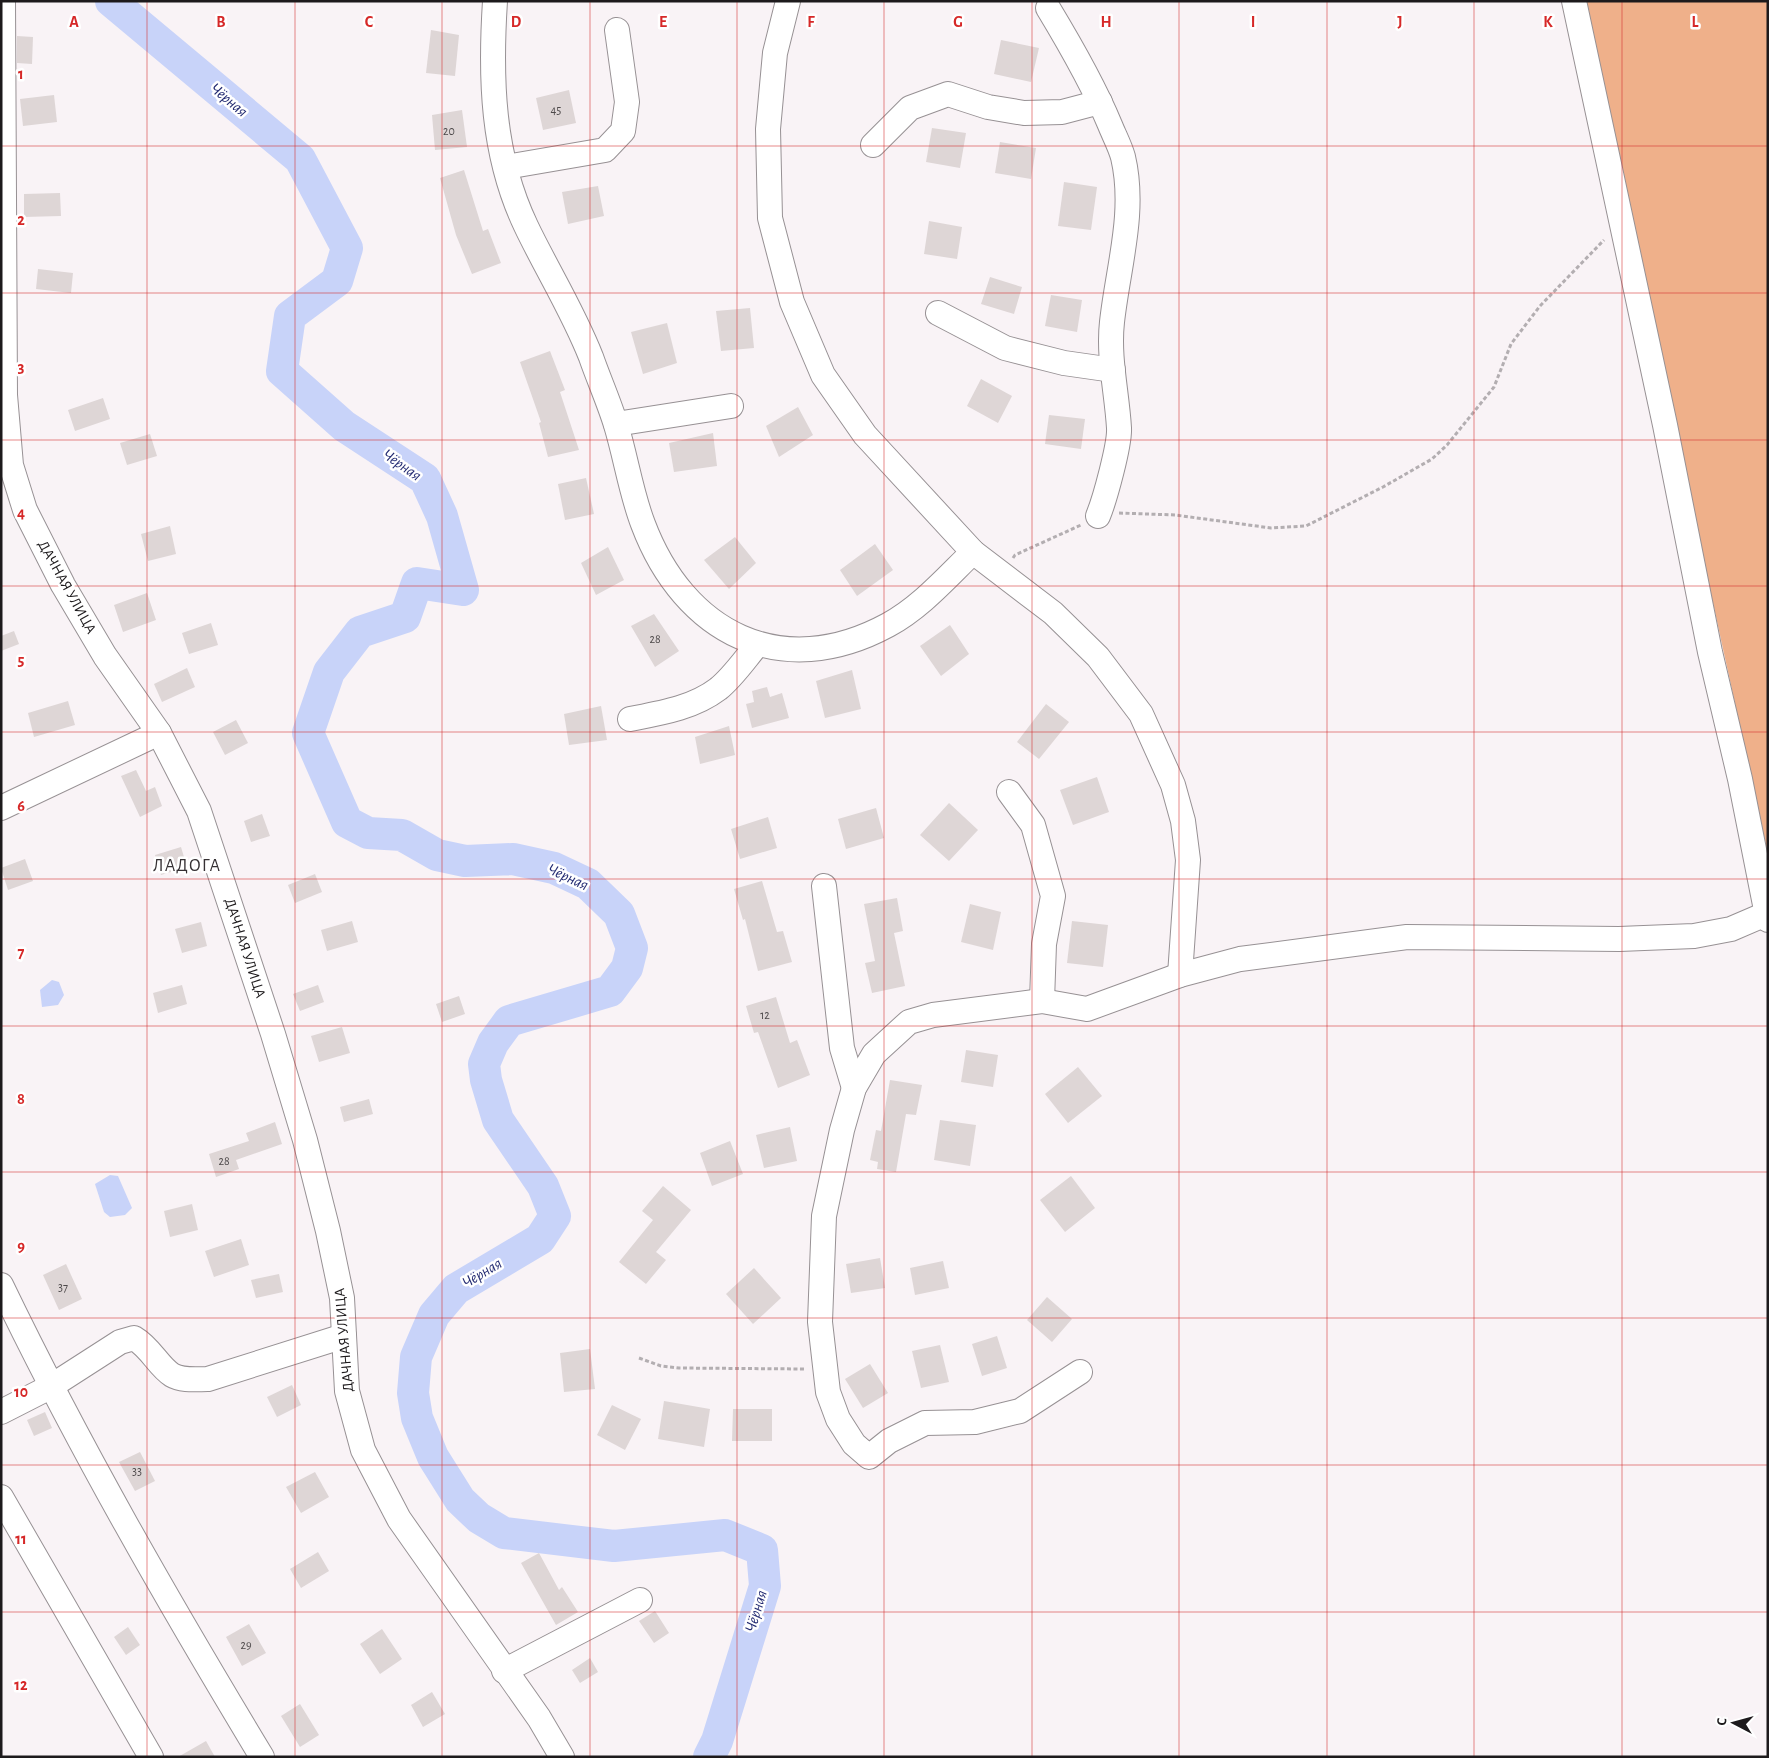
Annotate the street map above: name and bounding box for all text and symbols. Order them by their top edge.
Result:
text: A [69,14,79,30]
text: B [216,14,226,30]
text: C [365,14,374,30]
text: D [511,14,522,30]
text: E [659,14,667,30]
text: F [807,14,815,30]
text: G [953,14,963,30]
text: H [1100,14,1112,30]
text: I [1251,14,1255,30]
text: J [1397,14,1403,30]
text: K [1543,14,1553,30]
text: L [1692,14,1699,30]
text: 1 [18,66,24,82]
water label: Чёрная [207,80,251,121]
house number: 45 [551,104,561,116]
house number: 20 [443,125,455,137]
text: 2 [17,212,25,228]
text: 3 [18,359,25,375]
water label: Чёрная [379,446,424,485]
text: 4 [17,505,25,521]
street label: ДАЧНАЯ УЛИЦА [35,538,99,636]
house number: 28 [649,633,661,645]
text: 5 [18,652,25,668]
text: 6 [17,798,25,814]
district label: ЛАДОГА [153,857,221,875]
water label: Чёрная [545,861,591,894]
street label: ДАЧНАЯ УЛИЦА [222,896,268,1000]
text: 7 [18,945,25,961]
house number: 12 [760,1009,770,1021]
text: 8 [17,1091,25,1107]
house number: 28 [218,1155,230,1167]
text: 9 [17,1238,25,1254]
water label: Чёрная [460,1255,505,1292]
house number: 37 [58,1281,68,1293]
street label: ДАЧНАЯ УЛИЦА [332,1287,356,1392]
text: 10 [14,1384,28,1400]
house number: 33 [132,1465,142,1477]
text: 11 [15,1531,27,1547]
water label: Чёрная [742,1588,771,1634]
house number: 29 [240,1639,252,1651]
text: 12 [14,1677,28,1693]
north arrow [1709,1698,1759,1748]
text: С [1715,1717,1729,1726]

